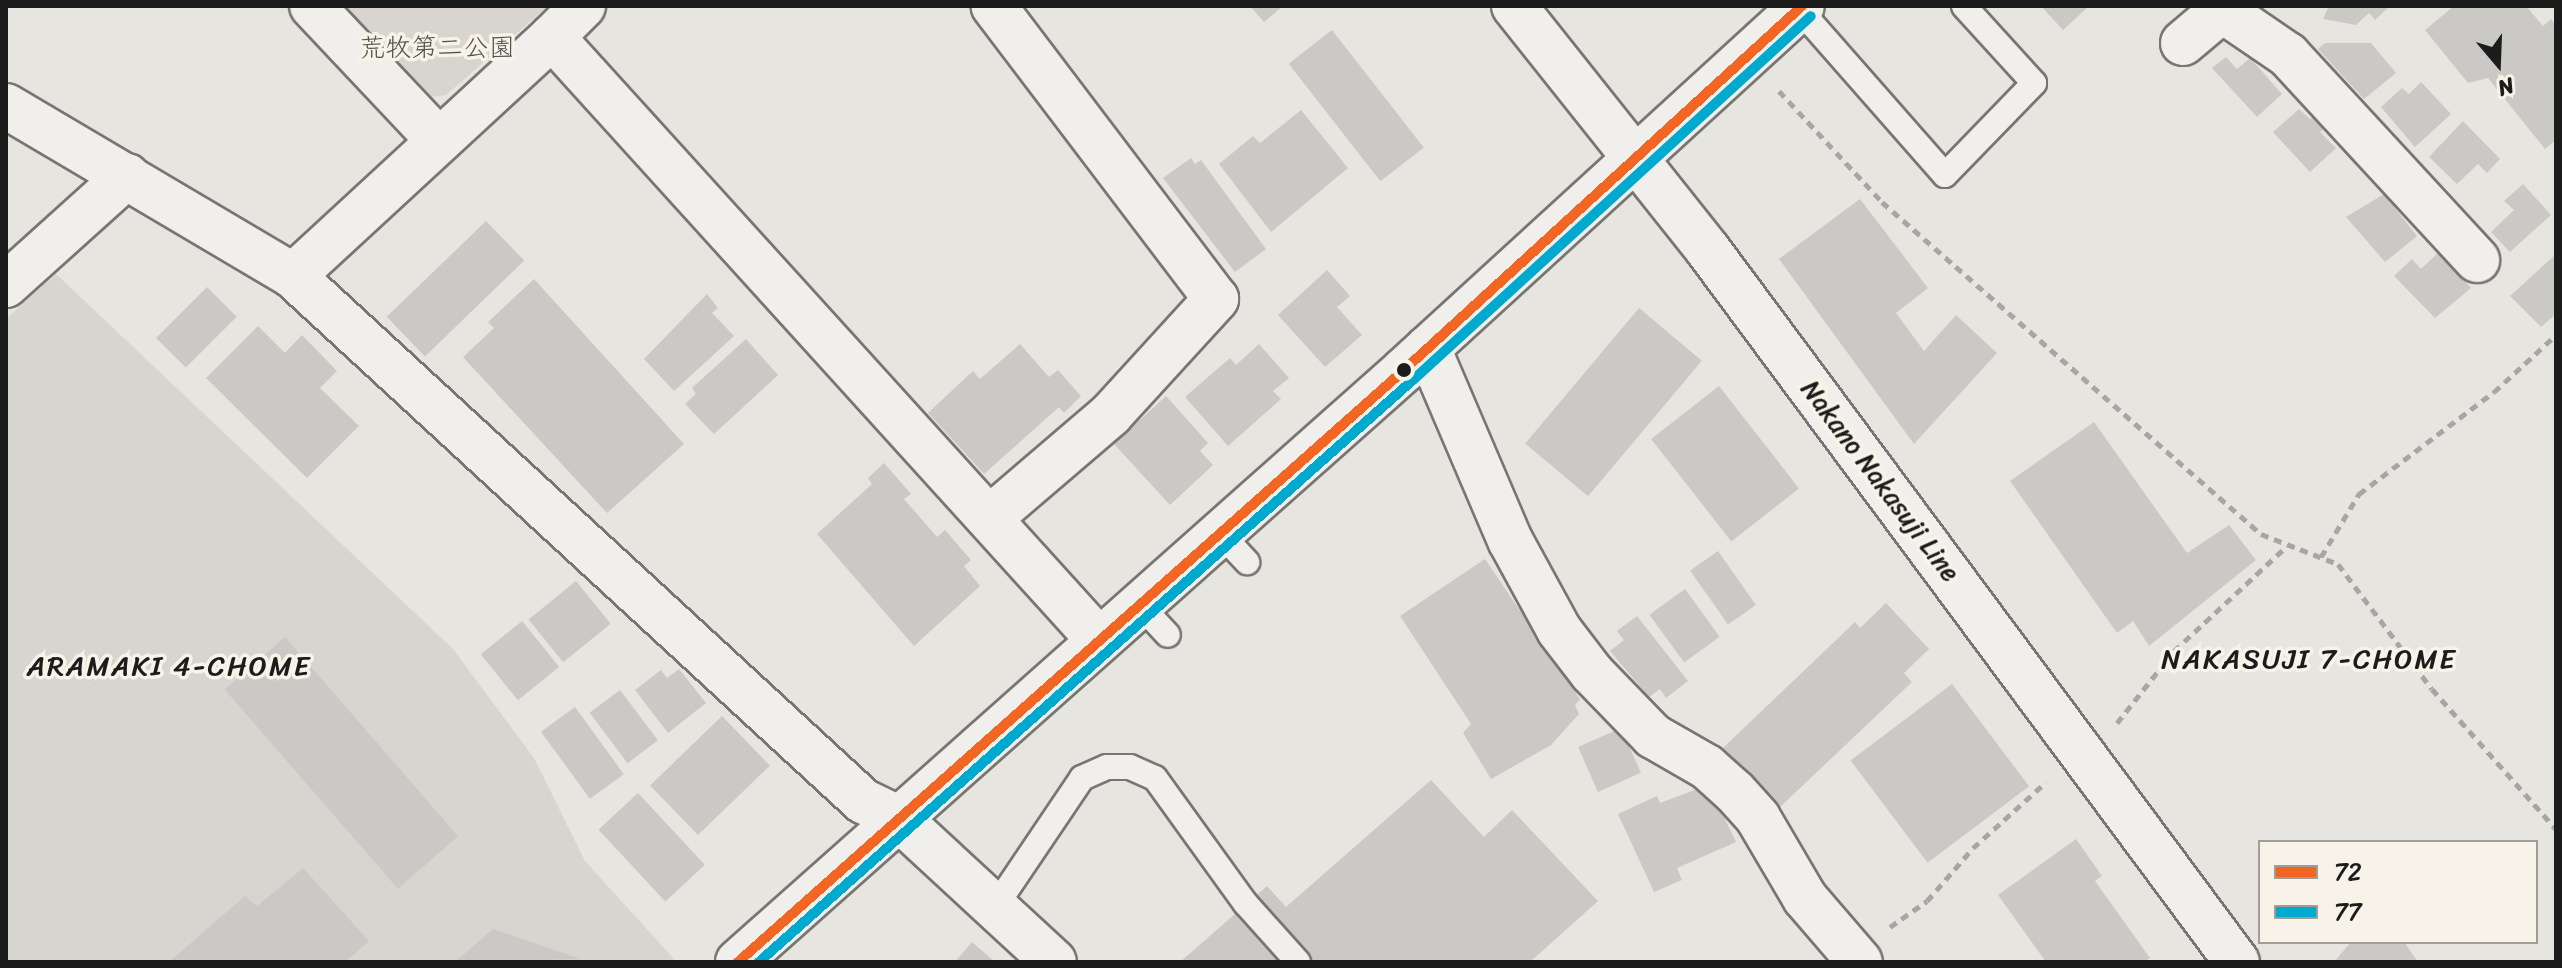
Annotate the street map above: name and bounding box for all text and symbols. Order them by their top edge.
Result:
north arrow [2458,24,2538,104]
park label: 荒牧第二公園 [359,32,515,64]
text: N [2492,66,2520,108]
unlabelled marker [1396,362,1412,378]
street label: Nakano Nakasuji Line [1794,374,1966,588]
district label: NAKASUJI 7-CHOME [2163,642,2455,676]
district label: ARAMAKI 4-CHOME [26,649,312,683]
legend [2258,840,2538,944]
text: 72 [2334,851,2362,893]
text: 77 [2334,891,2361,933]

